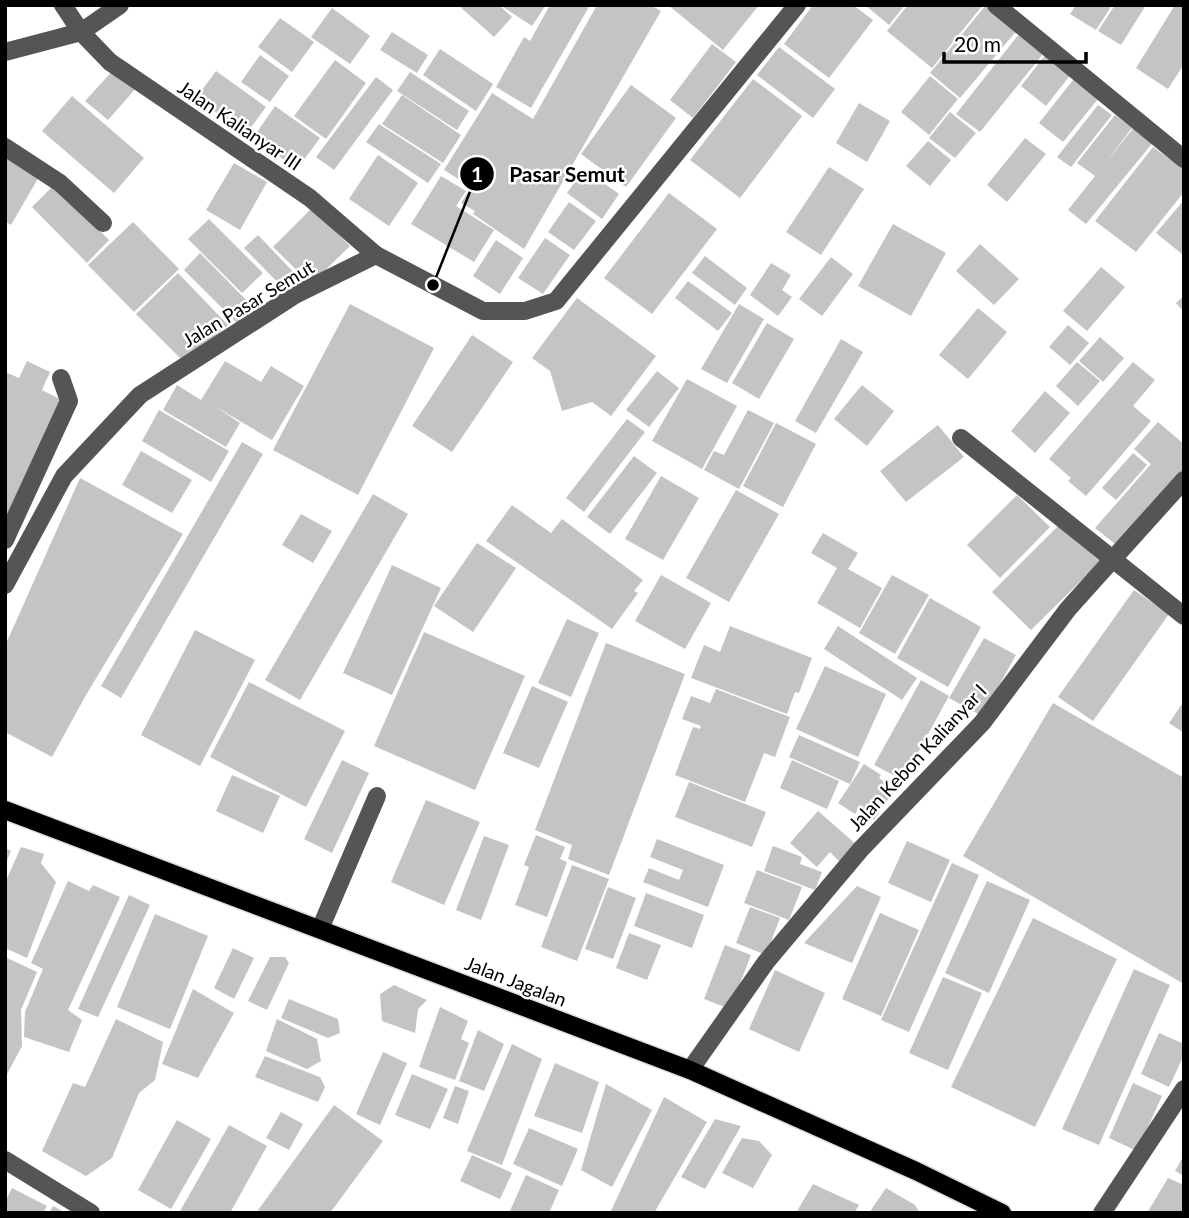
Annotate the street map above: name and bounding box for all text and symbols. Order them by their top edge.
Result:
scale bar [944,21,1086,65]
text: 20 m [954,31,1001,56]
street label: Jalan Kalianyar III [174,75,306,175]
callout: Pasar Semut [460,153,639,195]
text: 1 [471,161,483,186]
text: Pasar Semut [509,161,625,186]
street label: Jalan Pasar Semut [178,255,318,351]
street label: Jalan Kebon Kalianyar I [843,679,991,835]
street label: Jalan Jagalan [462,951,570,1011]

